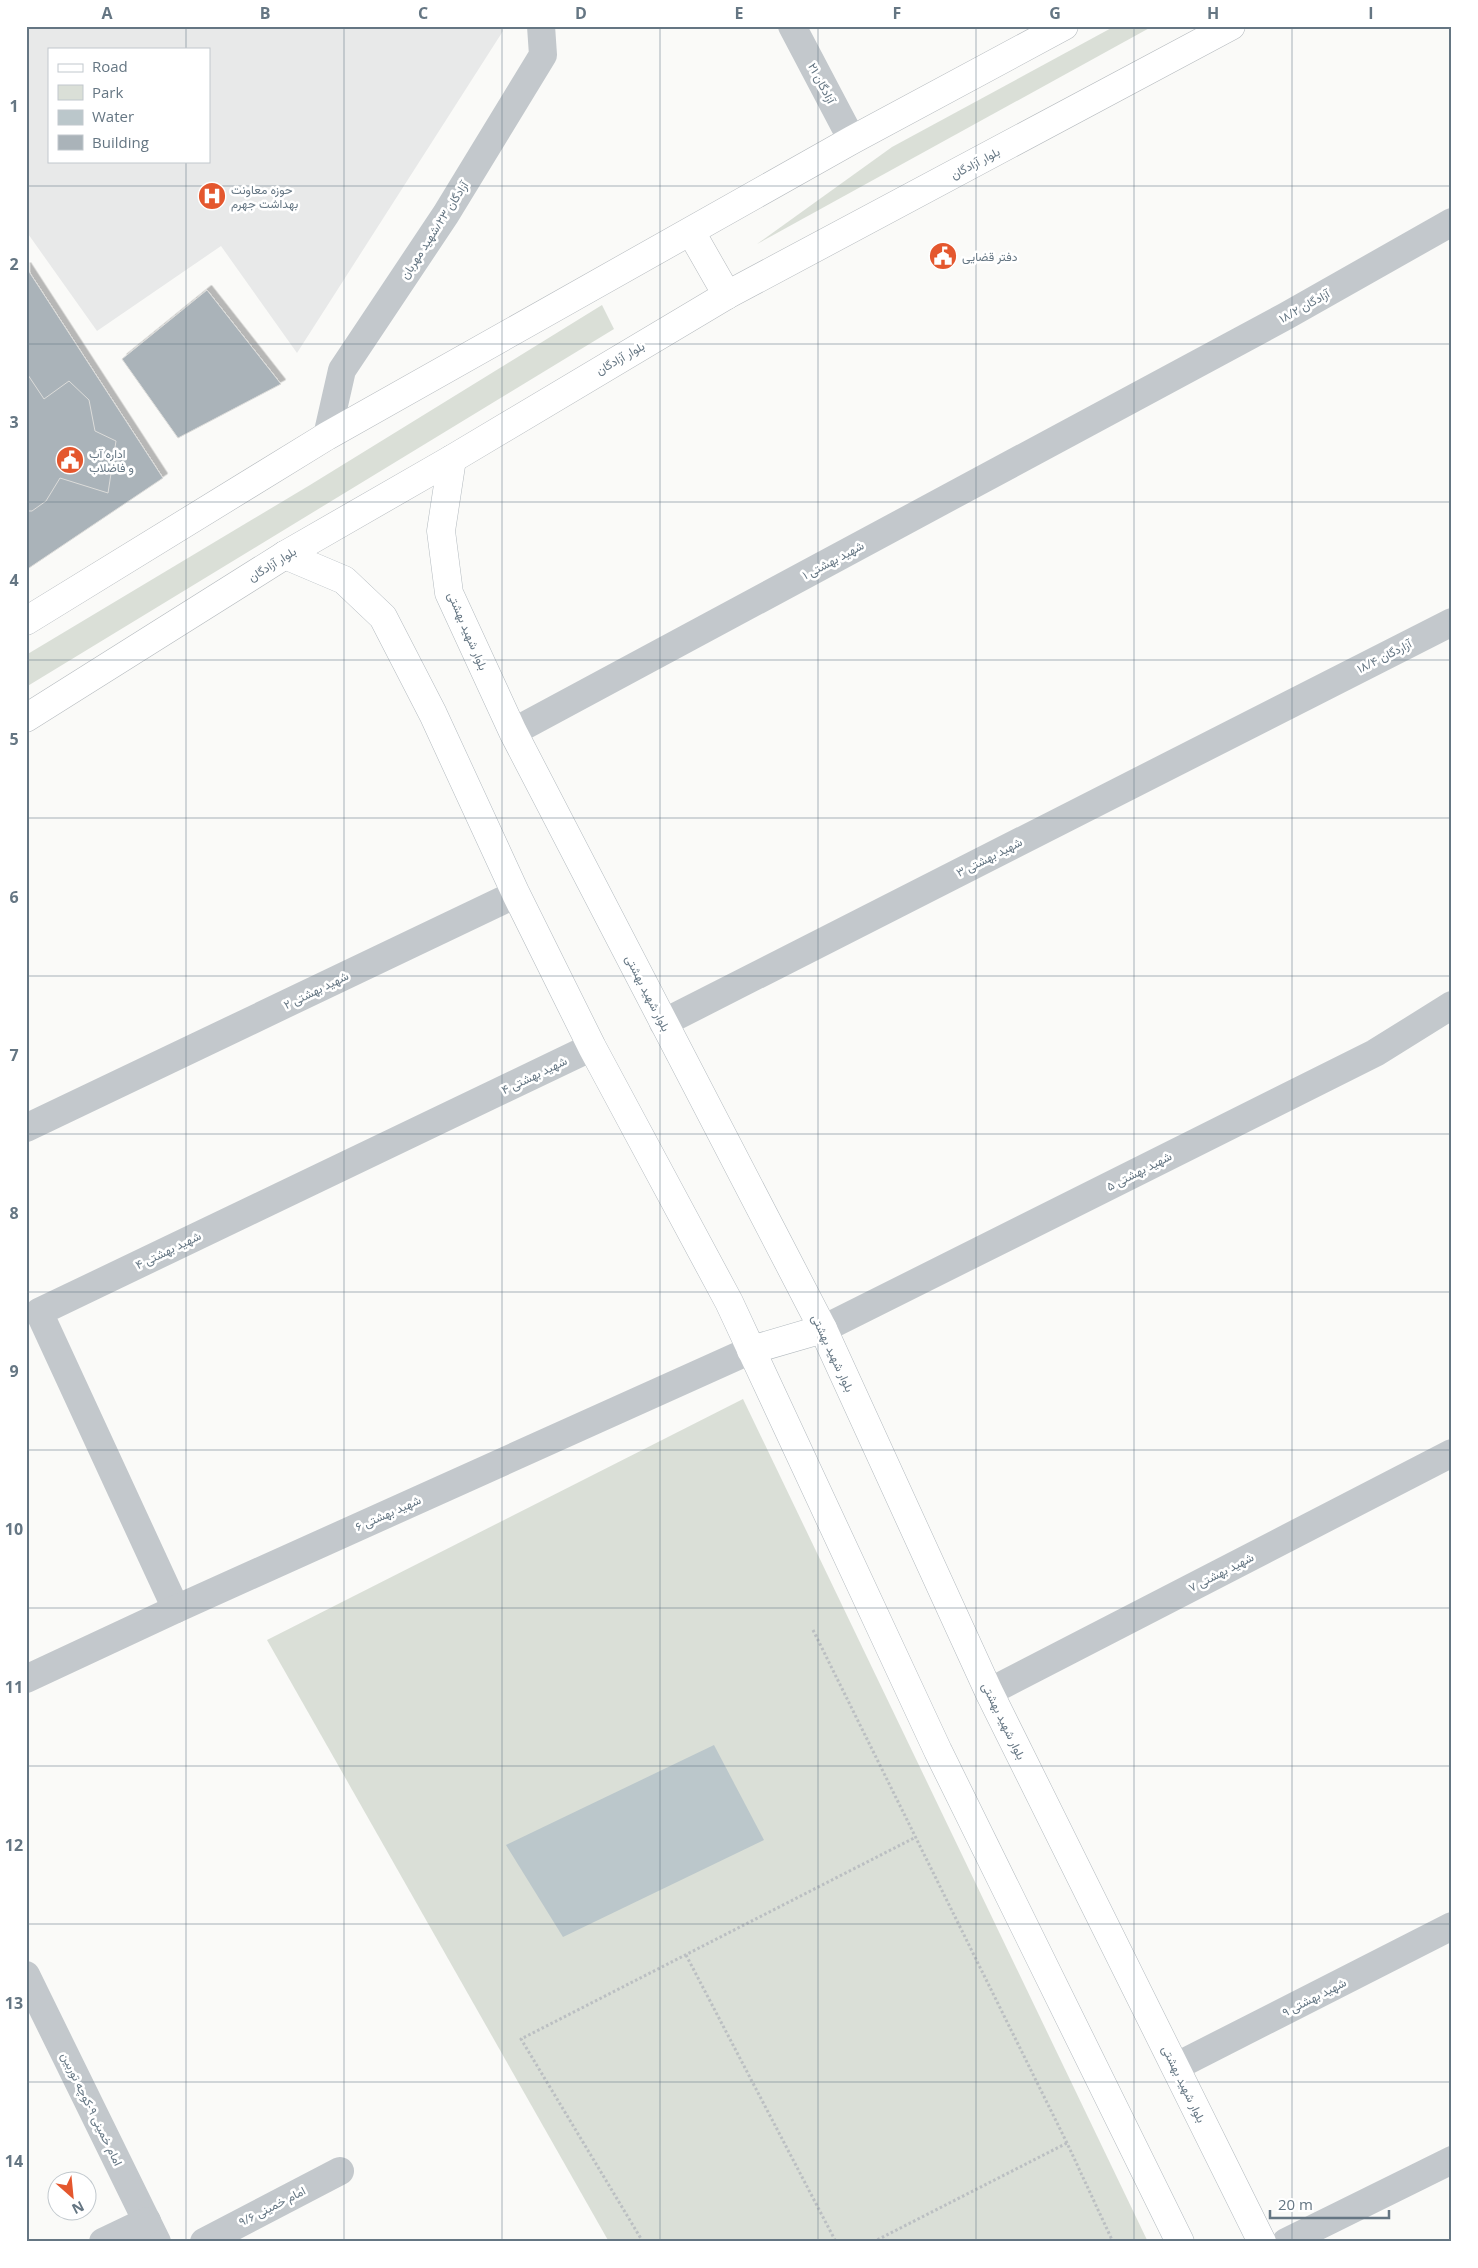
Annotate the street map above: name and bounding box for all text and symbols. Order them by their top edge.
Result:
text: A [101,2,113,24]
text: B [260,2,270,24]
text: C [418,2,428,24]
text: D [575,2,587,24]
text: E [735,2,744,24]
text: F [893,2,901,24]
text: G [1049,2,1061,24]
text: H [1207,2,1219,24]
text: I [1368,2,1374,24]
legend [48,48,210,162]
text: Road [92,56,128,76]
street label: آزادگان ۲۱ [804,60,840,107]
text: Park [92,82,123,102]
text: 1 [9,95,19,117]
text: Water [92,106,134,126]
text: Building [92,132,149,152]
street label: بلوار آزادگان [947,143,1003,183]
street label: آزادگان ۲۳/شهید مهربان [396,177,473,282]
hospital icon: حوزه معاونت بهداشت جهرم [197,181,227,211]
place label: حوزه معاونت بهداشت جهرم [231,181,298,212]
public building icon: دفتر قضایی [928,241,958,271]
place label: دفتر قضایی [962,248,1018,265]
text: 2 [9,253,19,275]
street label: آزادگان ۱۸/۲ [1276,285,1333,327]
street label: بلوار آزادگان [592,337,648,379]
text: 3 [9,411,19,433]
public building icon: اداره آب و فاضلاب [55,445,85,475]
place label: اداره آب و فاضلاب [89,445,134,476]
street label: شهید بهشتی ۱ [799,537,867,583]
street label: بلوار آزادگان [245,543,299,585]
text: 4 [9,569,19,591]
street label: بلوار شهید بهشتی [444,589,492,673]
street label: آزاردگان ۱۸/۴ [1354,634,1415,677]
text: 5 [9,728,19,750]
street label: شهید بهشتی ۳ [953,833,1025,881]
text: 6 [9,886,19,908]
street label: بلوار شهید بهشتی [621,952,675,1034]
street label: شهید بهشتی ۲ [281,967,351,1013]
text: 7 [9,1044,19,1066]
street label: شهید بهشتی ۴ [498,1052,570,1098]
street label: شهید بهشتی ۵ [1103,1147,1175,1195]
text: 8 [9,1202,19,1224]
street label: شهید بهشتی ۴ [132,1227,204,1273]
street label: بلوار شهید بهشتی [808,1311,858,1395]
text: 9 [9,1360,19,1382]
street label: شهید بهشتی ۶ [353,1491,423,1535]
text: 10 [5,1518,23,1540]
street label: شهید بهشتی ۷ [1185,1548,1257,1596]
text: 11 [5,1676,23,1698]
street label: بلوار شهید بهشتی [978,1680,1030,1762]
text: 12 [5,1834,23,1856]
street label: شهید بهشتی ۹ [1279,1974,1349,2020]
text: 13 [5,1992,23,2014]
street label: بلوار شهید بهشتی [1158,2043,1210,2125]
street label: امام خمینی ۹-کوچه توربین [57,2049,127,2169]
text: 14 [5,2150,23,2172]
north arrow [48,2170,98,2220]
street label: امام خمینی ۹/۶ [236,2182,308,2230]
scale bar [1270,2188,1389,2220]
text: 20 m [1278,2194,1313,2214]
text: N [69,2197,88,2219]

